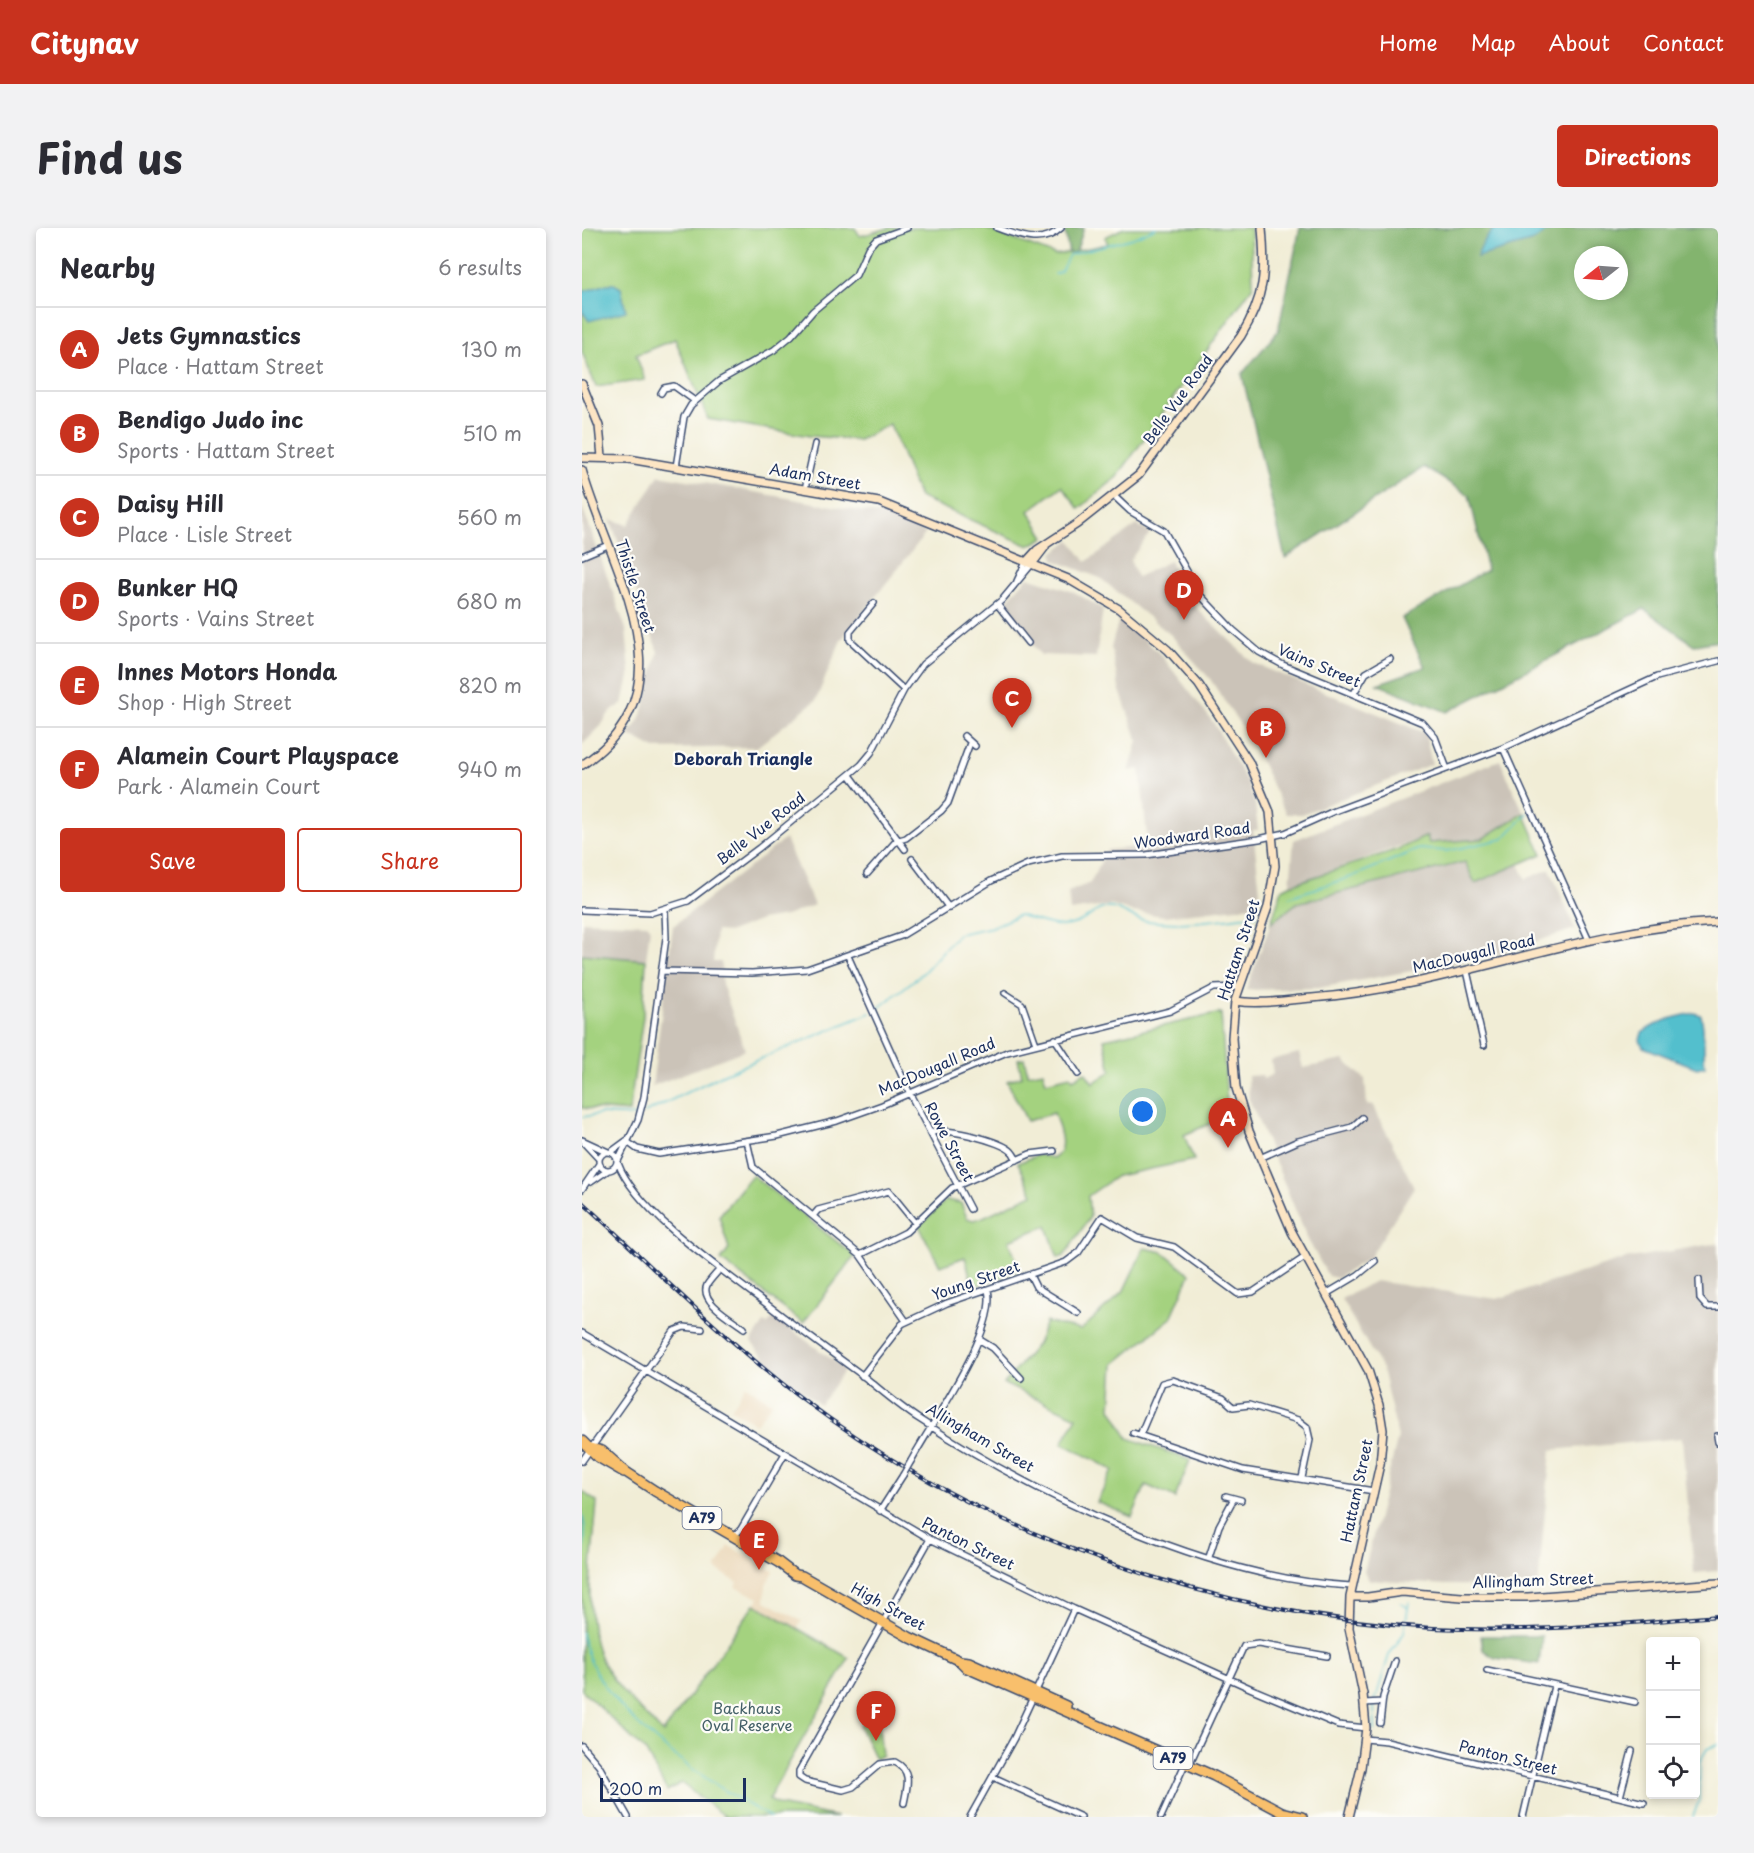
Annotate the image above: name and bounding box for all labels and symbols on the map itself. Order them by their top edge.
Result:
north arrow [1574,246,1628,300]
street label: Belle Vue Road [1136,349,1218,449]
street label: Adam Street [768,456,863,495]
street label: Thistle Street [610,536,662,635]
pin: D [1164,570,1204,620]
street label: Vains Street [1275,637,1365,692]
pin: C [992,678,1032,728]
pin: B [1246,708,1286,758]
district label: Deborah Triangle [674,746,812,770]
street label: Belle Vue Road [711,786,810,870]
street label: Woodward Road [1132,815,1251,854]
street label: Hattam Street [1210,896,1265,1003]
street label: MacDougall Road [1410,927,1537,978]
street label: MacDougall Road [874,1031,999,1101]
street label: Rowe Street [920,1097,981,1185]
your location [1128,1097,1157,1126]
pin: A [1208,1098,1248,1148]
street label: Young Street [928,1254,1023,1305]
street label: Allingham Street [922,1396,1039,1477]
street label: Hattam Street [1333,1437,1378,1545]
road number: A79 [682,1507,722,1529]
street label: Panton Street [918,1510,1019,1575]
pin: E [740,1520,778,1570]
street label: Allingham Street [1472,1566,1594,1593]
street label: High Street [847,1576,930,1636]
pin: F [856,1692,896,1741]
park label: Backhaus Oval Reserve [701,1696,793,1736]
street label: Panton Street [1457,1733,1560,1780]
road number: A79 [1154,1747,1192,1769]
scale bar [600,1775,746,1802]

